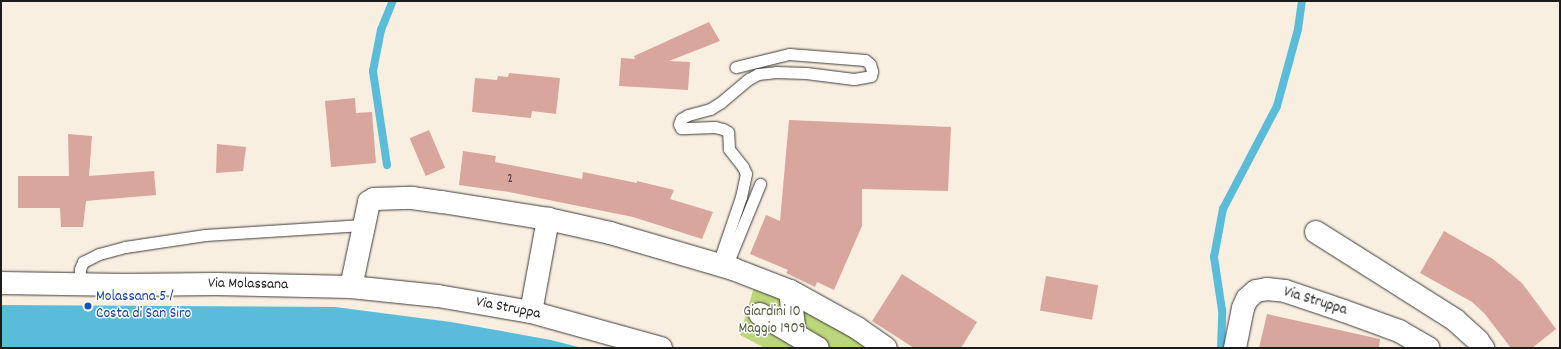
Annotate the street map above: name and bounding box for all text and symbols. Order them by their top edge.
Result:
house number: 2 [507,172,513,188]
street label: Via Molassana [208,275,288,295]
street label: Via Struppa [1281,284,1349,320]
place label: Molassana 5 / Costa di San Siro [96,288,191,323]
street label: Via Struppa [474,294,542,324]
marker: Molassana 5 / Costa di San Siro [83,301,93,311]
park label: Giardini 10 Maggio 1909 [738,303,806,338]

